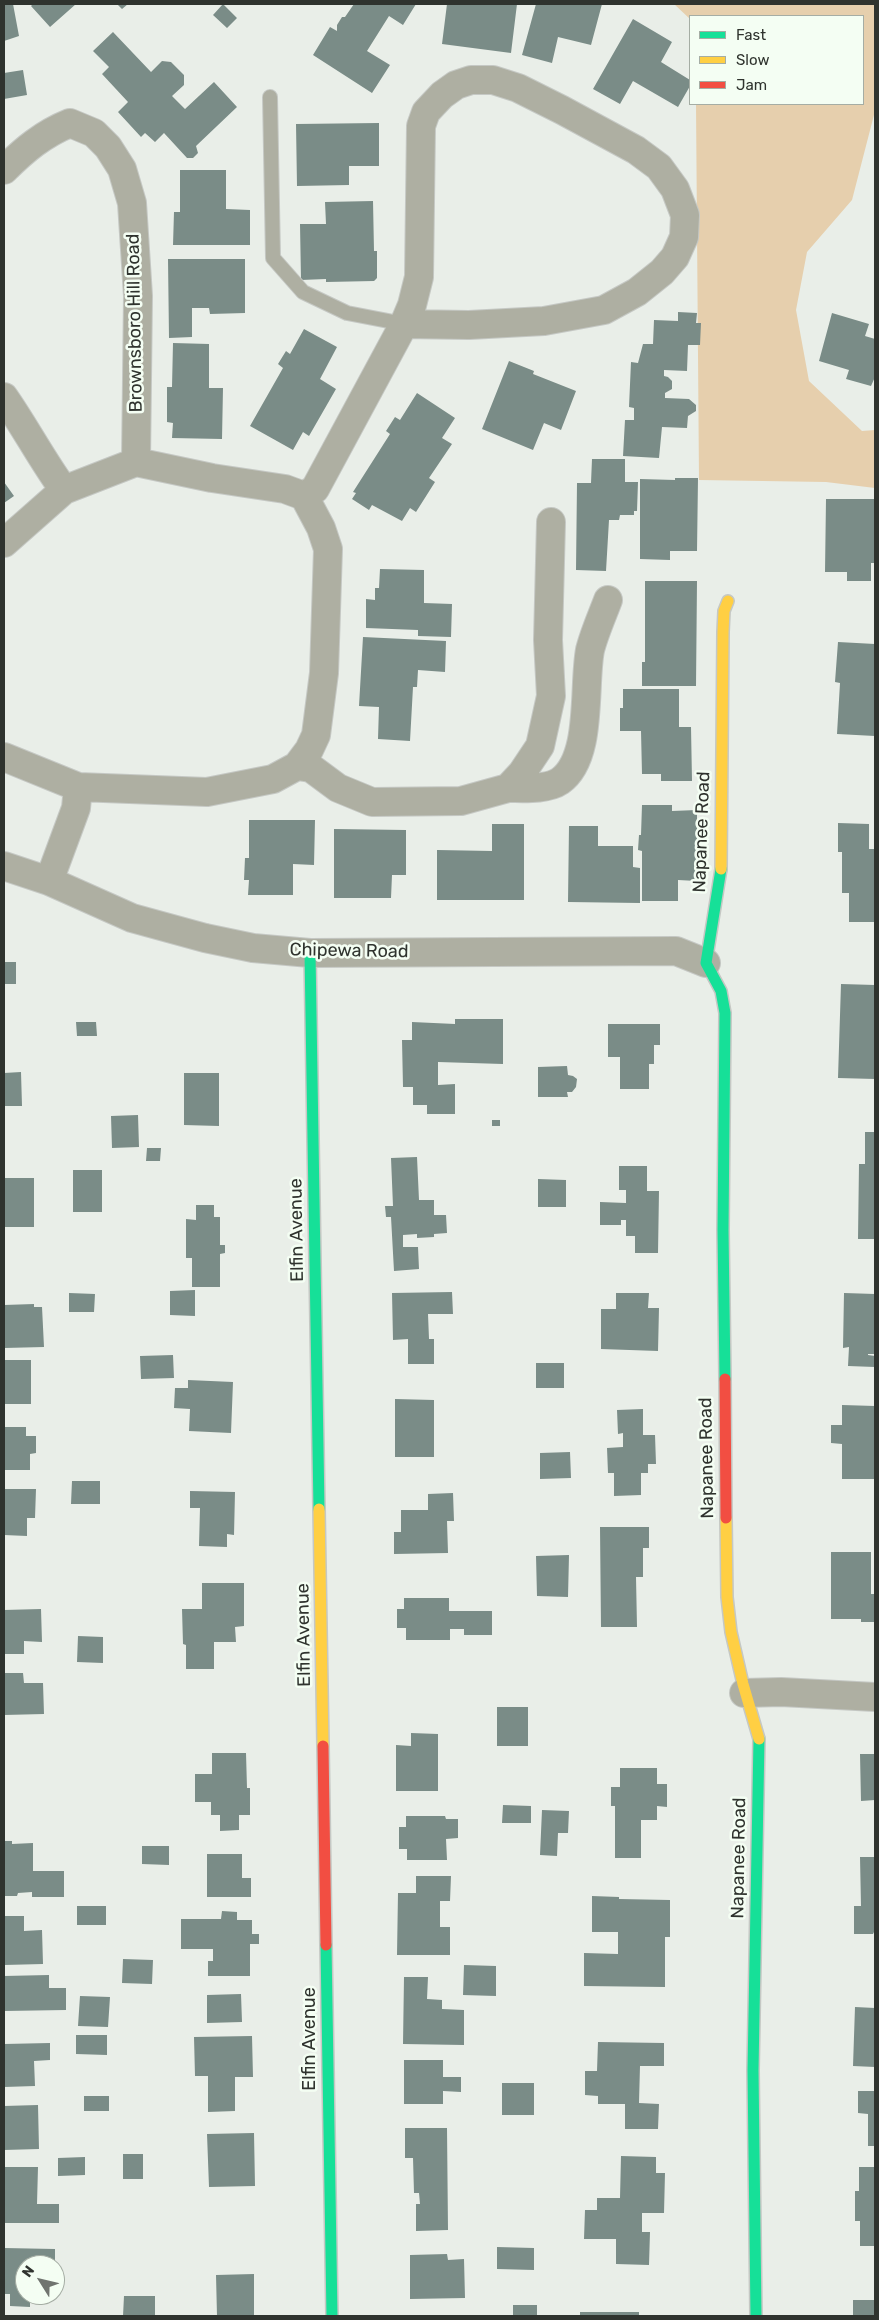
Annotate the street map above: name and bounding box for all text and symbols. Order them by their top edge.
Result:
legend [689,15,864,105]
text: Fast [736,26,766,44]
text: Slow [736,51,769,69]
text: Jam [736,76,767,94]
street label: Brownsboro Hill Road [123,233,147,413]
street label: Napanee Road [689,771,715,893]
street label: Chipewa Road [289,939,409,963]
street label: Elfin Avenue [285,1178,309,1282]
street label: Napanee Road [695,1397,719,1519]
street label: Elfin Avenue [292,1583,316,1687]
street label: Napanee Road [727,1797,751,1919]
street label: Elfin Avenue [299,1987,321,2091]
north arrow [15,2255,65,2305]
text: N [18,2262,38,2281]

